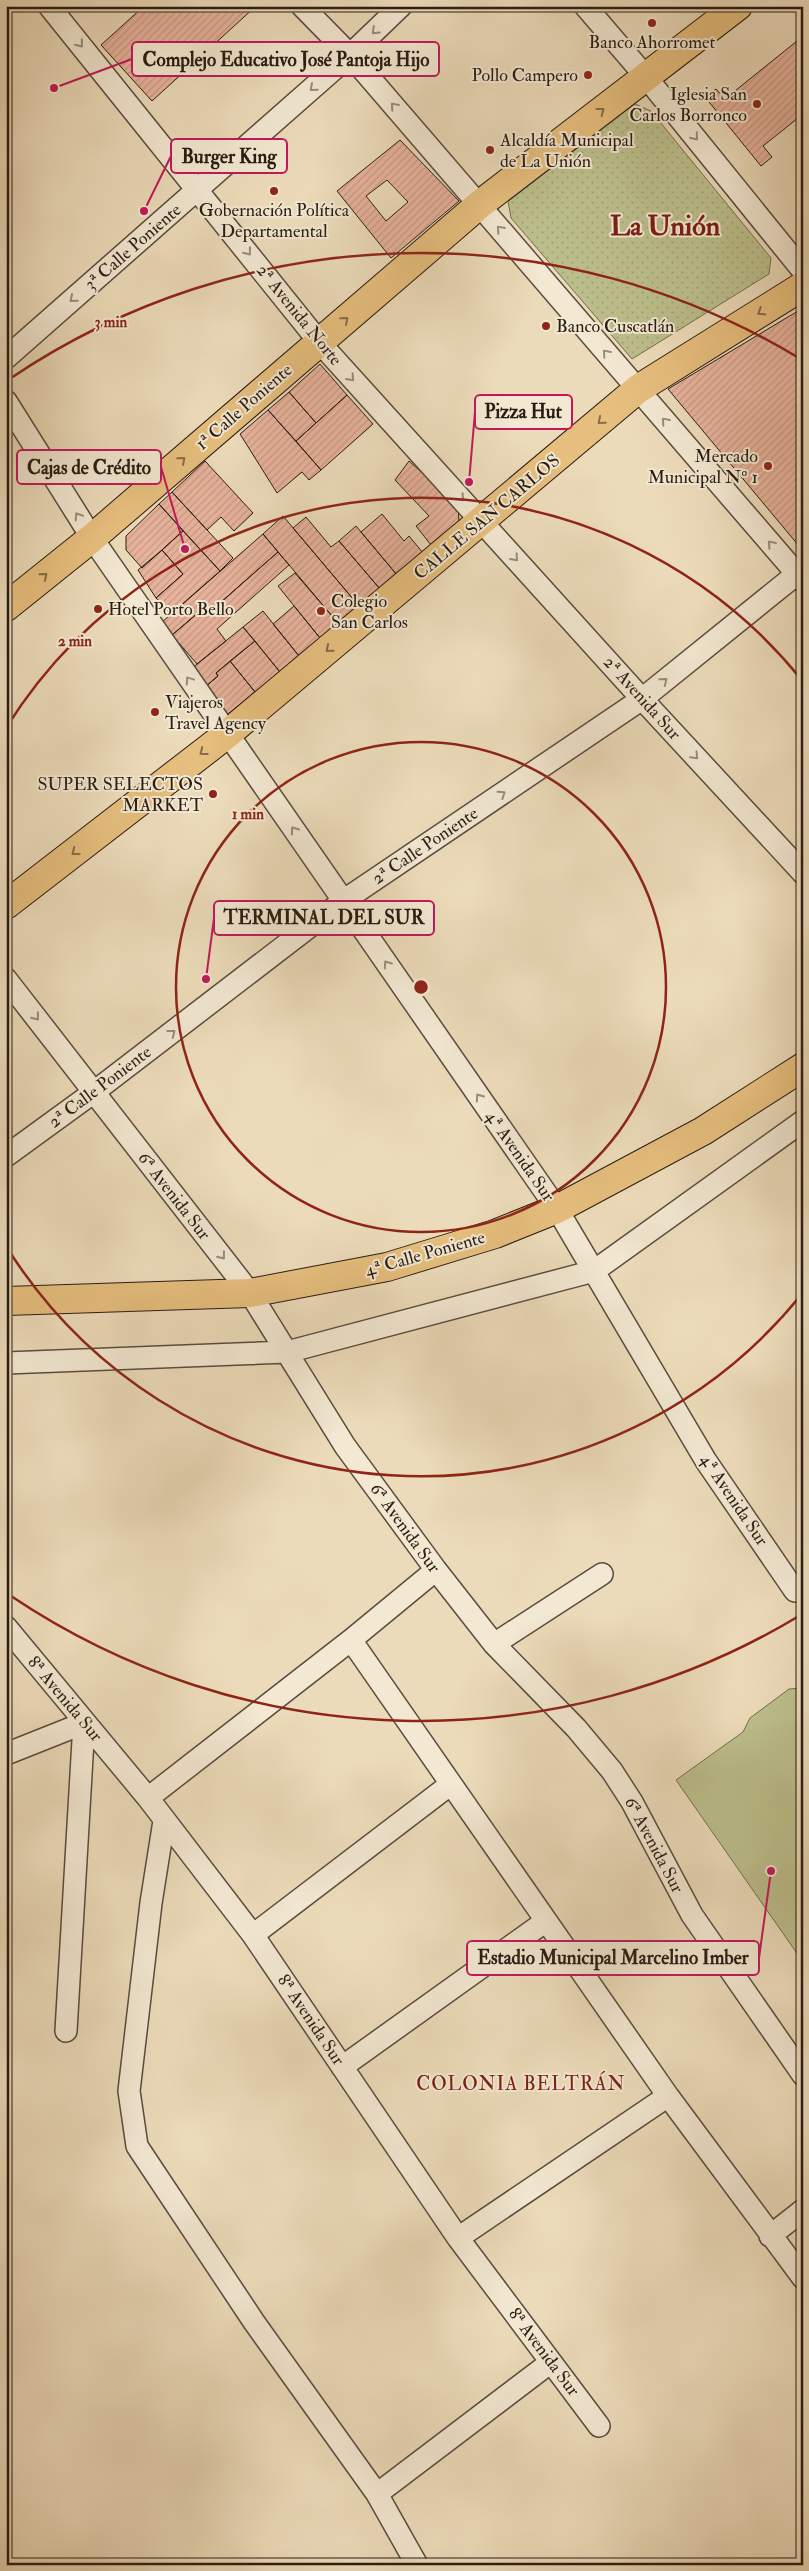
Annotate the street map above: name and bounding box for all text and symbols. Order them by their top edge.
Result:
marker: Banco Ahorromet [646,17,658,29]
one-way arrow [372,25,381,34]
place label: Banco Ahorromet [589,31,716,54]
one-way arrow [75,38,83,47]
callout: Complejo Educativo José Pantoja Hijo [132,42,439,76]
text: Complejo Educativo José Pantoja Hijo [143,48,429,73]
place label: Pollo Campero [471,64,578,87]
marker: Pollo Campero [582,69,594,81]
one-way arrow [310,82,319,90]
place label: Iglesia San Carlos Borronco [629,83,747,127]
marker: Iglesia San Carlos Borronco [751,98,763,110]
one-way arrow [390,103,399,112]
one-way arrow [595,108,605,117]
place label: Alcaldía Municipal de La Unión [499,129,634,173]
one-way arrow [689,132,698,141]
callout: Burger King [171,139,287,173]
marker: Alcaldía Municipal de La Unión [484,144,496,156]
text: Burger King [181,145,277,170]
marker: Gobernación Política Departamental [268,185,280,197]
street label: 3ª Calle Poniente [80,198,187,295]
place label: Gobernación Política Departamental [199,199,350,243]
district label: La Unión [610,209,721,244]
one-way arrow [497,226,506,235]
one-way arrow [242,247,251,256]
street label: 2ª Avenida Norte [251,260,347,371]
one-way arrow [70,294,79,303]
one-way arrow [758,306,767,315]
text: 3 min [95,313,127,332]
place label: Banco Cuscatlán [556,315,674,338]
one-way arrow [340,317,349,326]
marker: Banco Cuscatlán [540,320,552,332]
one-way arrow [603,349,612,358]
street label: 1ª Calle Poniente [191,358,297,455]
one-way arrow [346,372,355,381]
callout: Pizza Hut [475,395,572,429]
text: Pizza Hut [484,400,563,424]
one-way arrow [597,415,606,424]
one-way arrow [661,417,670,426]
place label: Mercado Municipal Nº 1 [648,445,758,489]
street label: CALLE SAN CARLOS [409,449,565,585]
callout: Cajas de Crédito [17,450,161,484]
text: Cajas de Crédito [27,456,151,480]
one-way arrow [176,458,185,466]
marker: Mercado Municipal Nº 1 [762,460,774,472]
one-way arrow [455,492,464,501]
one-way arrow [75,513,84,522]
one-way arrow [768,540,777,549]
one-way arrow [509,552,518,561]
one-way arrow [38,574,47,582]
place label: Colegio San Carlos [331,590,408,634]
place label: Hotel Porto Bello [108,598,234,621]
marker: Hotel Porto Bello [92,603,104,615]
marker: Colegio San Carlos [315,605,327,617]
text: 2 min [58,632,92,651]
one-way arrow [325,644,334,653]
street label: 2ª Avenida Sur [598,651,686,745]
one-way arrow [186,676,195,686]
one-way arrow [658,679,667,687]
place label: Viajeros Travel Agency [165,691,267,735]
marker: Viajeros Travel Agency [149,706,161,718]
one-way arrow [200,747,209,755]
one-way arrow [689,750,698,759]
place label: SUPER SELECTOS MARKET [38,773,204,817]
marker: SUPER SELECTOS MARKET [207,788,219,800]
one-way arrow [496,791,505,800]
street label: 2ª Calle Poniente [367,802,483,890]
text: 1 min [232,805,264,824]
one-way arrow [290,827,300,836]
one-way arrow [71,846,81,855]
callout: TERMINAL DEL SUR [214,901,434,935]
text: TERMINAL DEL SUR [223,906,426,930]
one-way arrow [384,960,393,969]
centre of rings [412,978,430,996]
one-way arrow [31,1012,40,1021]
one-way arrow [166,1030,175,1038]
street label: 2ª Calle Poniente [44,1040,157,1133]
one-way arrow [476,1093,485,1103]
street label: 4ª Avenida Sur [480,1106,560,1206]
street label: 6ª Avenida Sur [132,1147,216,1245]
street label: 4ª Calle Poniente [362,1226,488,1282]
one-way arrow [216,1251,225,1260]
street label: 4ª Avenida Sur [695,1450,773,1551]
street label: 6ª Avenida Sur [365,1479,446,1578]
street label: 8ª Avenida Sur [22,1651,108,1747]
street label: 6ª Avenida Sur [619,1793,689,1897]
callout: Estadio Municipal Marcelino Imber [467,1941,759,1975]
text: Estadio Municipal Marcelino Imber [477,1946,750,1971]
street label: 8ª Avenida Sur [272,1970,350,2070]
district label: COLONIA BELTRÁN [416,2070,626,2096]
street label: 8ª Avenida Sur [503,2303,585,2401]

